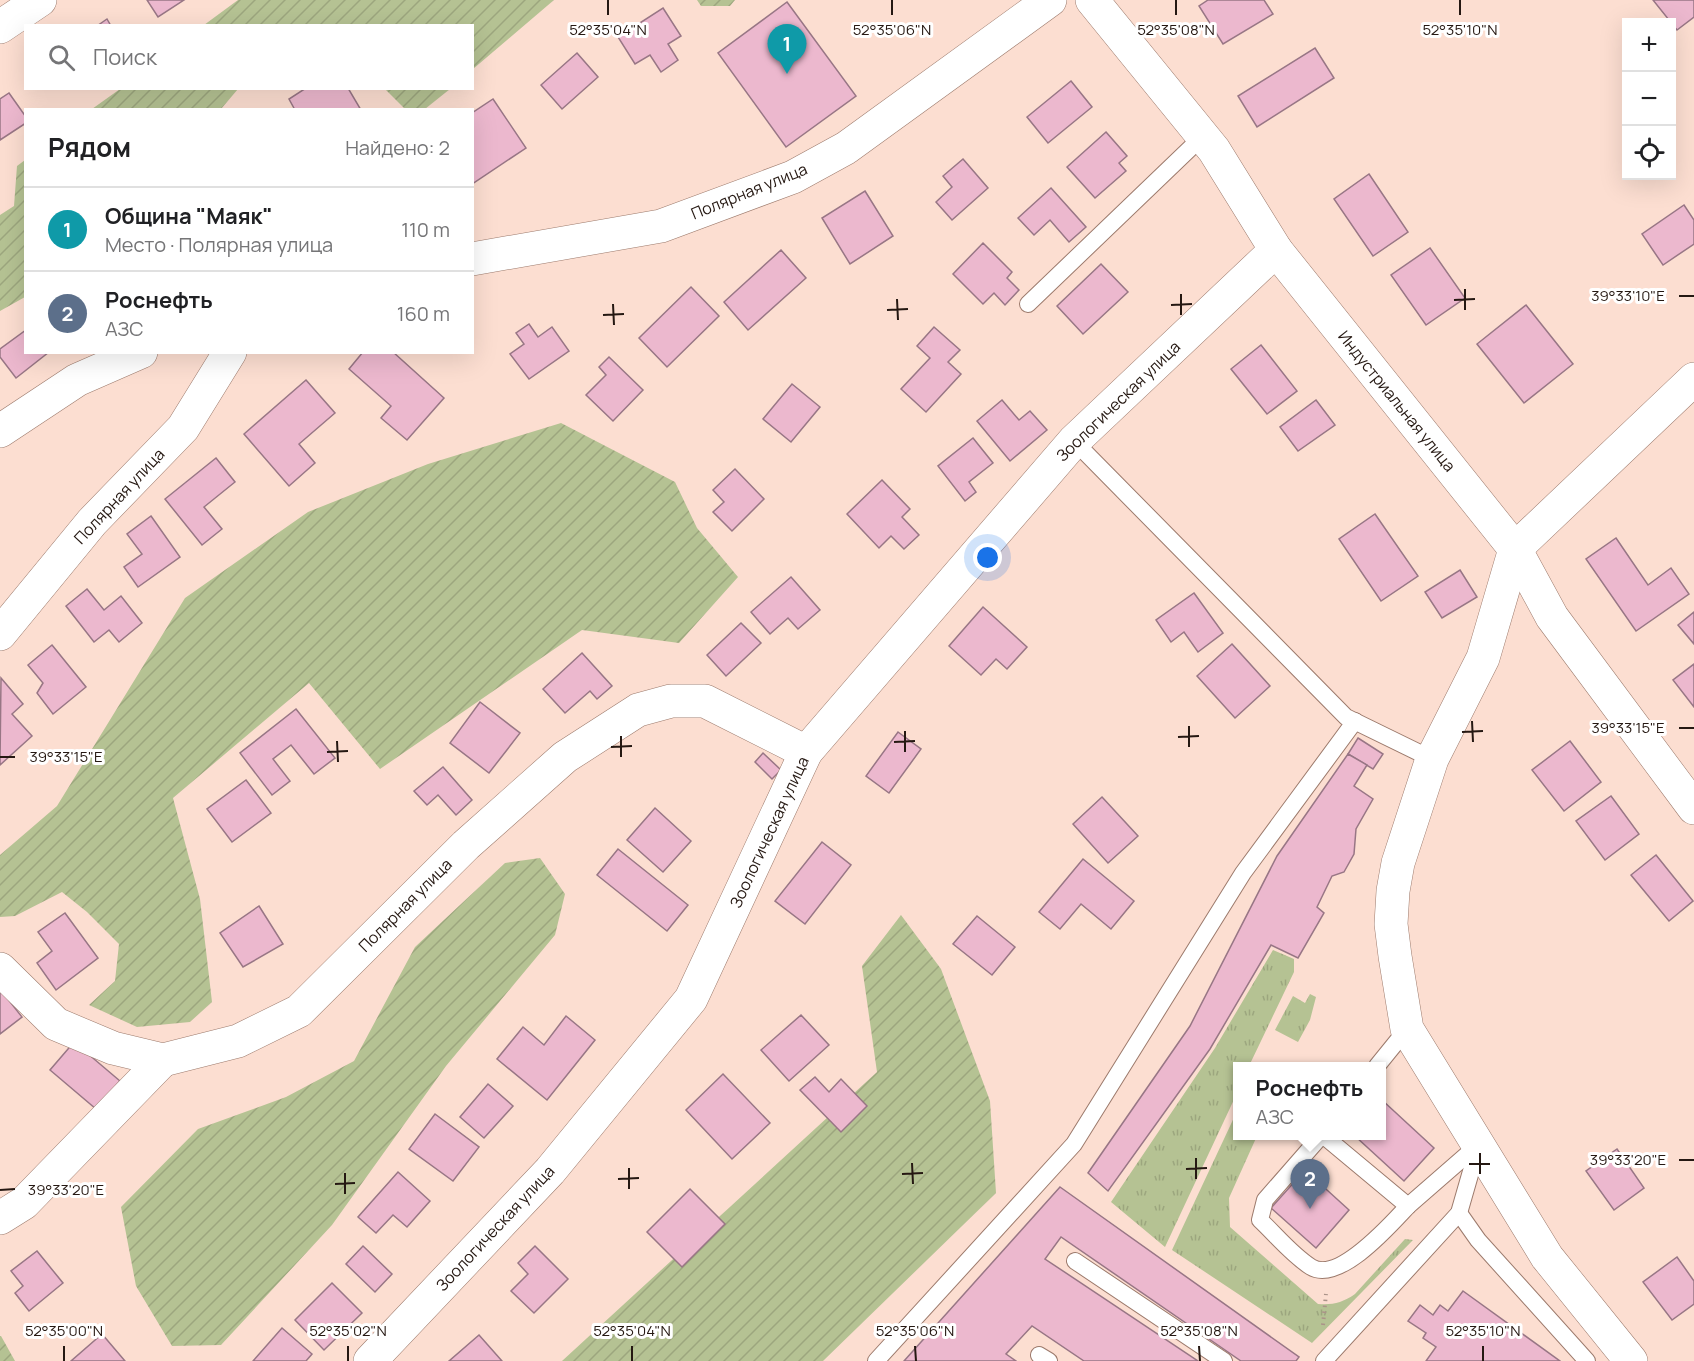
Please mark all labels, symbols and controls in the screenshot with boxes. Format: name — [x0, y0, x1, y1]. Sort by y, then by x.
map controls — [1622, 18, 1676, 180]
button: + — [1622, 18, 1676, 72]
text: 52°35'04"N — [569, 19, 647, 40]
text: 52°35'06"N — [853, 19, 931, 40]
text: 52°35'08"N — [1137, 19, 1215, 40]
text: 52°35'10"N — [1423, 19, 1497, 40]
search box — [24, 24, 474, 90]
pin: 1 — [768, 25, 806, 74]
icon: search — [45, 41, 78, 74]
text: Поиск — [93, 42, 157, 72]
button: − — [1622, 72, 1676, 126]
button: locate — [1622, 126, 1676, 180]
text: Рядом — [48, 129, 131, 165]
text: Найдено: 2 — [345, 134, 450, 161]
street label: Полярная улица — [688, 158, 810, 224]
text: Община "Маяк" — [105, 201, 273, 231]
text: 1 — [63, 216, 72, 243]
text: 110 m — [401, 216, 450, 243]
text: Место · Полярная улица — [105, 231, 333, 258]
text: Роснефть — [105, 285, 213, 315]
text: 39°33'10"E — [1591, 285, 1665, 306]
text: 2 — [62, 300, 73, 327]
text: 160 m — [397, 300, 450, 327]
text: АЗС — [105, 315, 144, 342]
street label: Индустриальная улица — [1333, 326, 1461, 476]
street label: Зоологическая улица — [1051, 336, 1185, 466]
street label: Полярная улица — [69, 443, 169, 549]
your location — [973, 543, 1002, 572]
text: 39°33'15"E — [1591, 717, 1665, 738]
text: 39°33'15"E — [29, 746, 103, 767]
street label: Зоологическая улица — [724, 753, 814, 911]
street label: Полярная улица — [354, 854, 456, 956]
popup — [1233, 1062, 1386, 1140]
text: Роснефть — [1256, 1073, 1363, 1103]
text: АЗС — [1256, 1103, 1294, 1130]
text: 39°33'20"E — [1590, 1149, 1666, 1170]
street label: Зоологическая улица — [431, 1160, 559, 1296]
pin: 2 — [1290, 1160, 1330, 1209]
text: 39°33'20"E — [28, 1179, 104, 1200]
text: 52°35'00"N — [25, 1320, 103, 1341]
text: 52°35'02"N — [309, 1320, 387, 1341]
text: 52°35'04"N — [593, 1320, 671, 1341]
text: 52°35'06"N — [876, 1320, 954, 1341]
text: 52°35'08"N — [1160, 1320, 1238, 1341]
text: 52°35'10"N — [1446, 1320, 1520, 1341]

